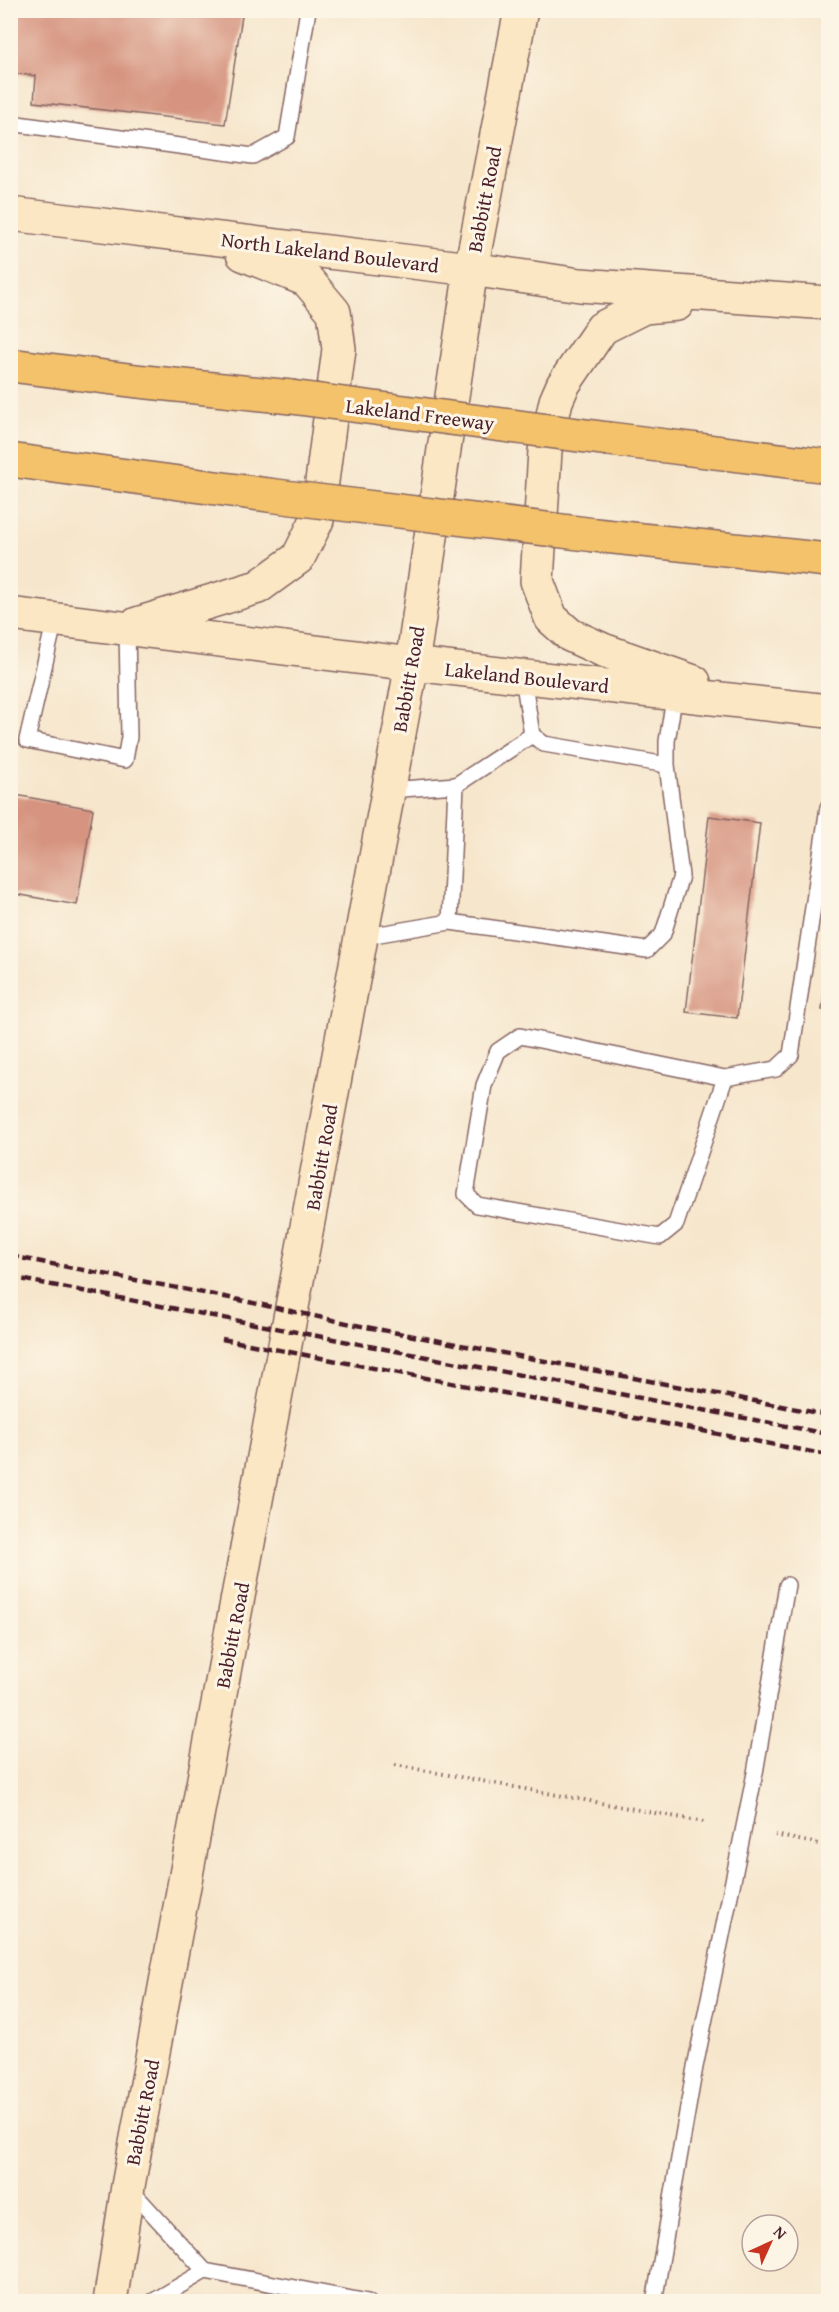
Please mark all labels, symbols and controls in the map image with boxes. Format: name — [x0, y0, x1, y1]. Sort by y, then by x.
street label: Babbitt Road — [460, 143, 509, 255]
street label: North Lakeland Boulevard — [220, 224, 441, 280]
street label: Lakeland Freeway — [344, 390, 496, 438]
street label: Babbitt Road — [384, 623, 432, 734]
street label: Lakeland Boulevard — [444, 654, 611, 700]
street label: Babbitt Road — [297, 1101, 345, 1212]
street label: Babbitt Road — [208, 1579, 257, 1691]
street label: Babbitt Road — [118, 2056, 167, 2168]
north arrow — [740, 2213, 800, 2273]
text: N — [768, 2220, 793, 2245]

